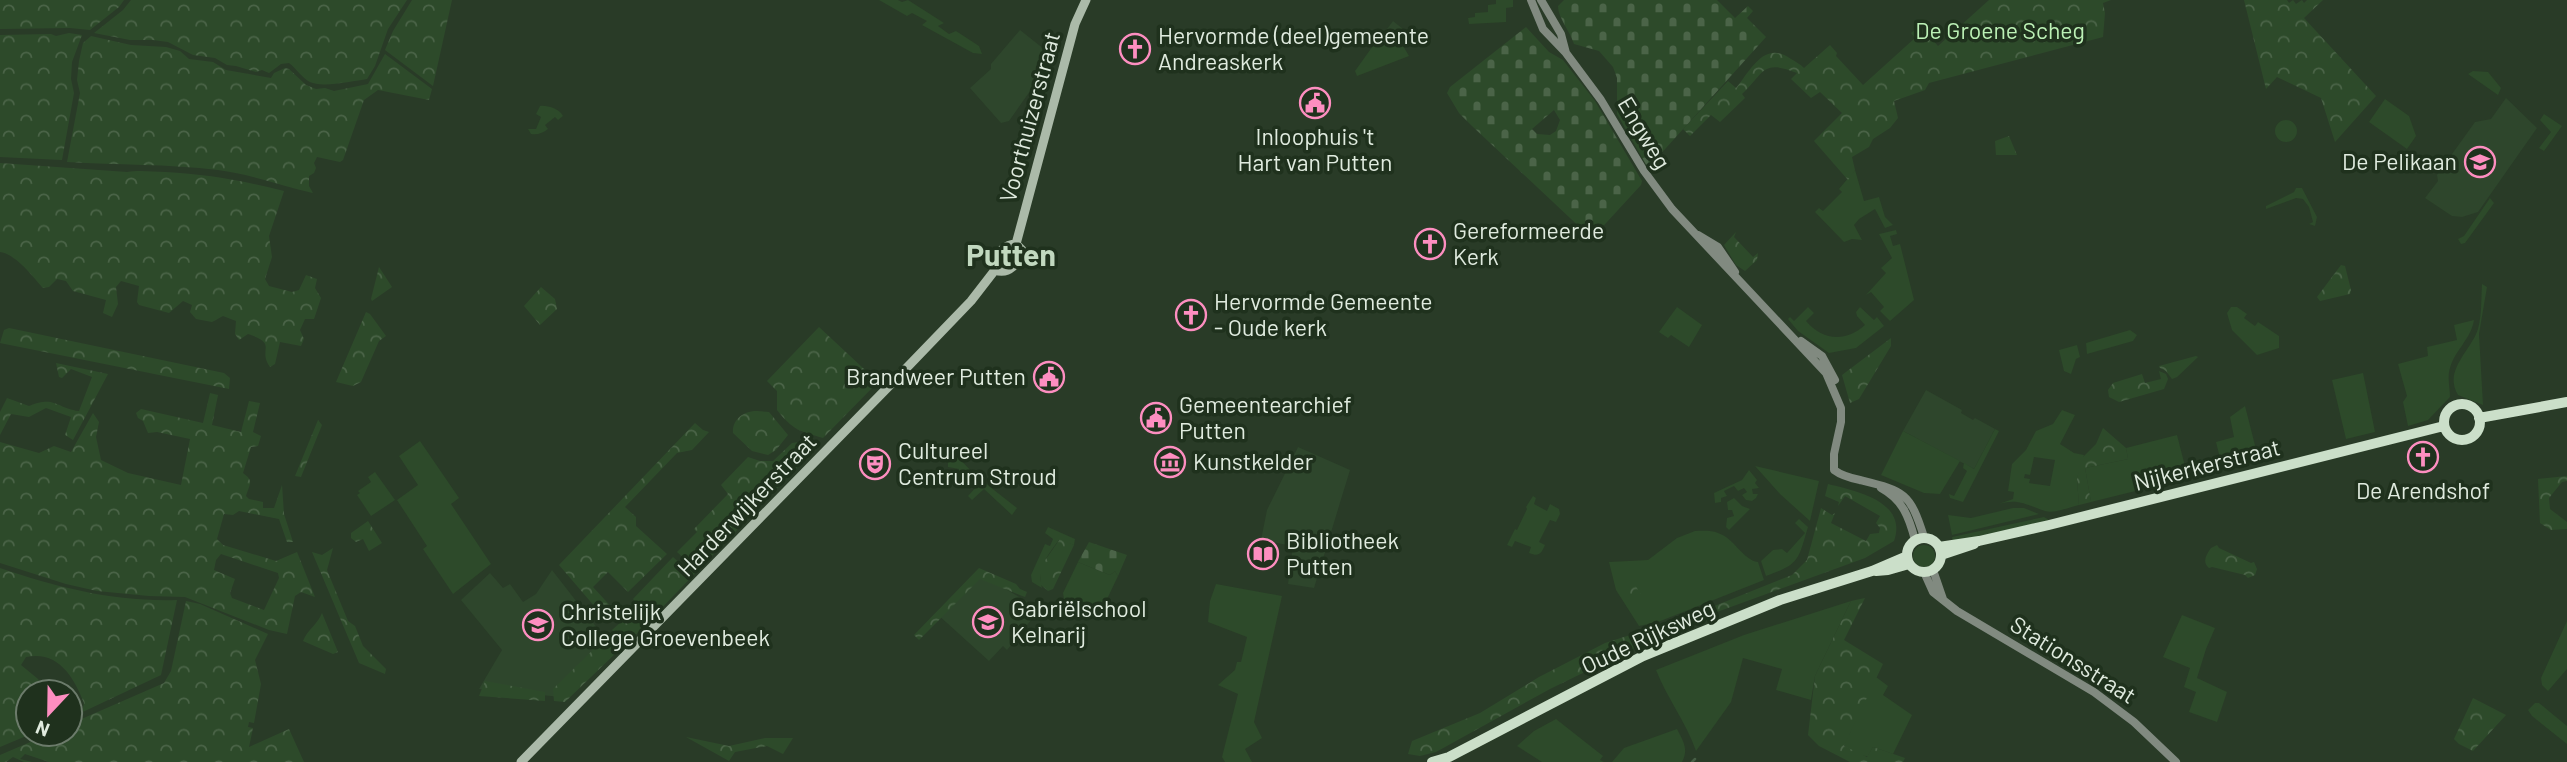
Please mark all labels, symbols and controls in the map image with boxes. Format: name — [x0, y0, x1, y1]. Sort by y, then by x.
park label: De Groene Scheg — [1915, 16, 2085, 44]
place label: Hervormde (deel)gemeente Andreaskerk — [1158, 21, 1429, 75]
street label: Voorthuizerstraat — [993, 28, 1065, 205]
church icon: Hervormde (deel)gemeente Andreaskerk — [1118, 32, 1152, 66]
public building icon: Inloophuis 't Hart van Putten — [1298, 86, 1332, 120]
street label: Engweg — [1612, 91, 1677, 174]
place label: Inloophuis 't Hart van Putten — [1238, 122, 1392, 176]
school or university icon: De Pelikaan — [2463, 145, 2497, 179]
place label: De Pelikaan — [2342, 147, 2457, 175]
place label: Gereformeerde Kerk — [1453, 216, 1604, 270]
church icon: Gereformeerde Kerk — [1413, 227, 1447, 261]
district label: Putten — [966, 236, 1056, 272]
place label: Hervormde Gemeente - Oude kerk — [1214, 287, 1432, 341]
church icon: Hervormde Gemeente - Oude kerk — [1174, 298, 1208, 332]
public building icon: Brandweer Putten — [1032, 360, 1066, 394]
place label: Brandweer Putten — [846, 362, 1026, 390]
place label: Gemeentearchief Putten — [1179, 390, 1352, 444]
public building icon: Gemeentearchief Putten — [1139, 401, 1173, 435]
street label: Harderwijkerstraat — [671, 427, 822, 582]
street label: Nijkerkerstraat — [2131, 432, 2283, 496]
place label: Cultureel Centrum Stroud — [898, 436, 1057, 490]
church icon: De Arendshof — [2406, 440, 2440, 474]
museum icon: Kunstkelder — [1153, 445, 1187, 479]
theatre icon: Cultureel Centrum Stroud — [858, 447, 892, 481]
place label: Kunstkelder — [1193, 447, 1314, 475]
place label: De Arendshof — [2356, 476, 2490, 504]
place label: Bibliotheek Putten — [1286, 526, 1399, 580]
library icon: Bibliotheek Putten — [1246, 537, 1280, 571]
street label: Oude Rijksweg — [1576, 593, 1719, 679]
place label: Gabriëlschool Kelnarij — [1011, 594, 1147, 648]
place label: Christelijk College Groevenbeek — [561, 597, 770, 651]
school or university icon: Gabriëlschool Kelnarij — [971, 605, 1005, 639]
school or university icon: Christelijk College Groevenbeek — [521, 608, 555, 642]
street label: Stationsstraat — [2006, 609, 2142, 709]
north arrow — [14, 678, 84, 748]
text: N — [32, 716, 53, 742]

